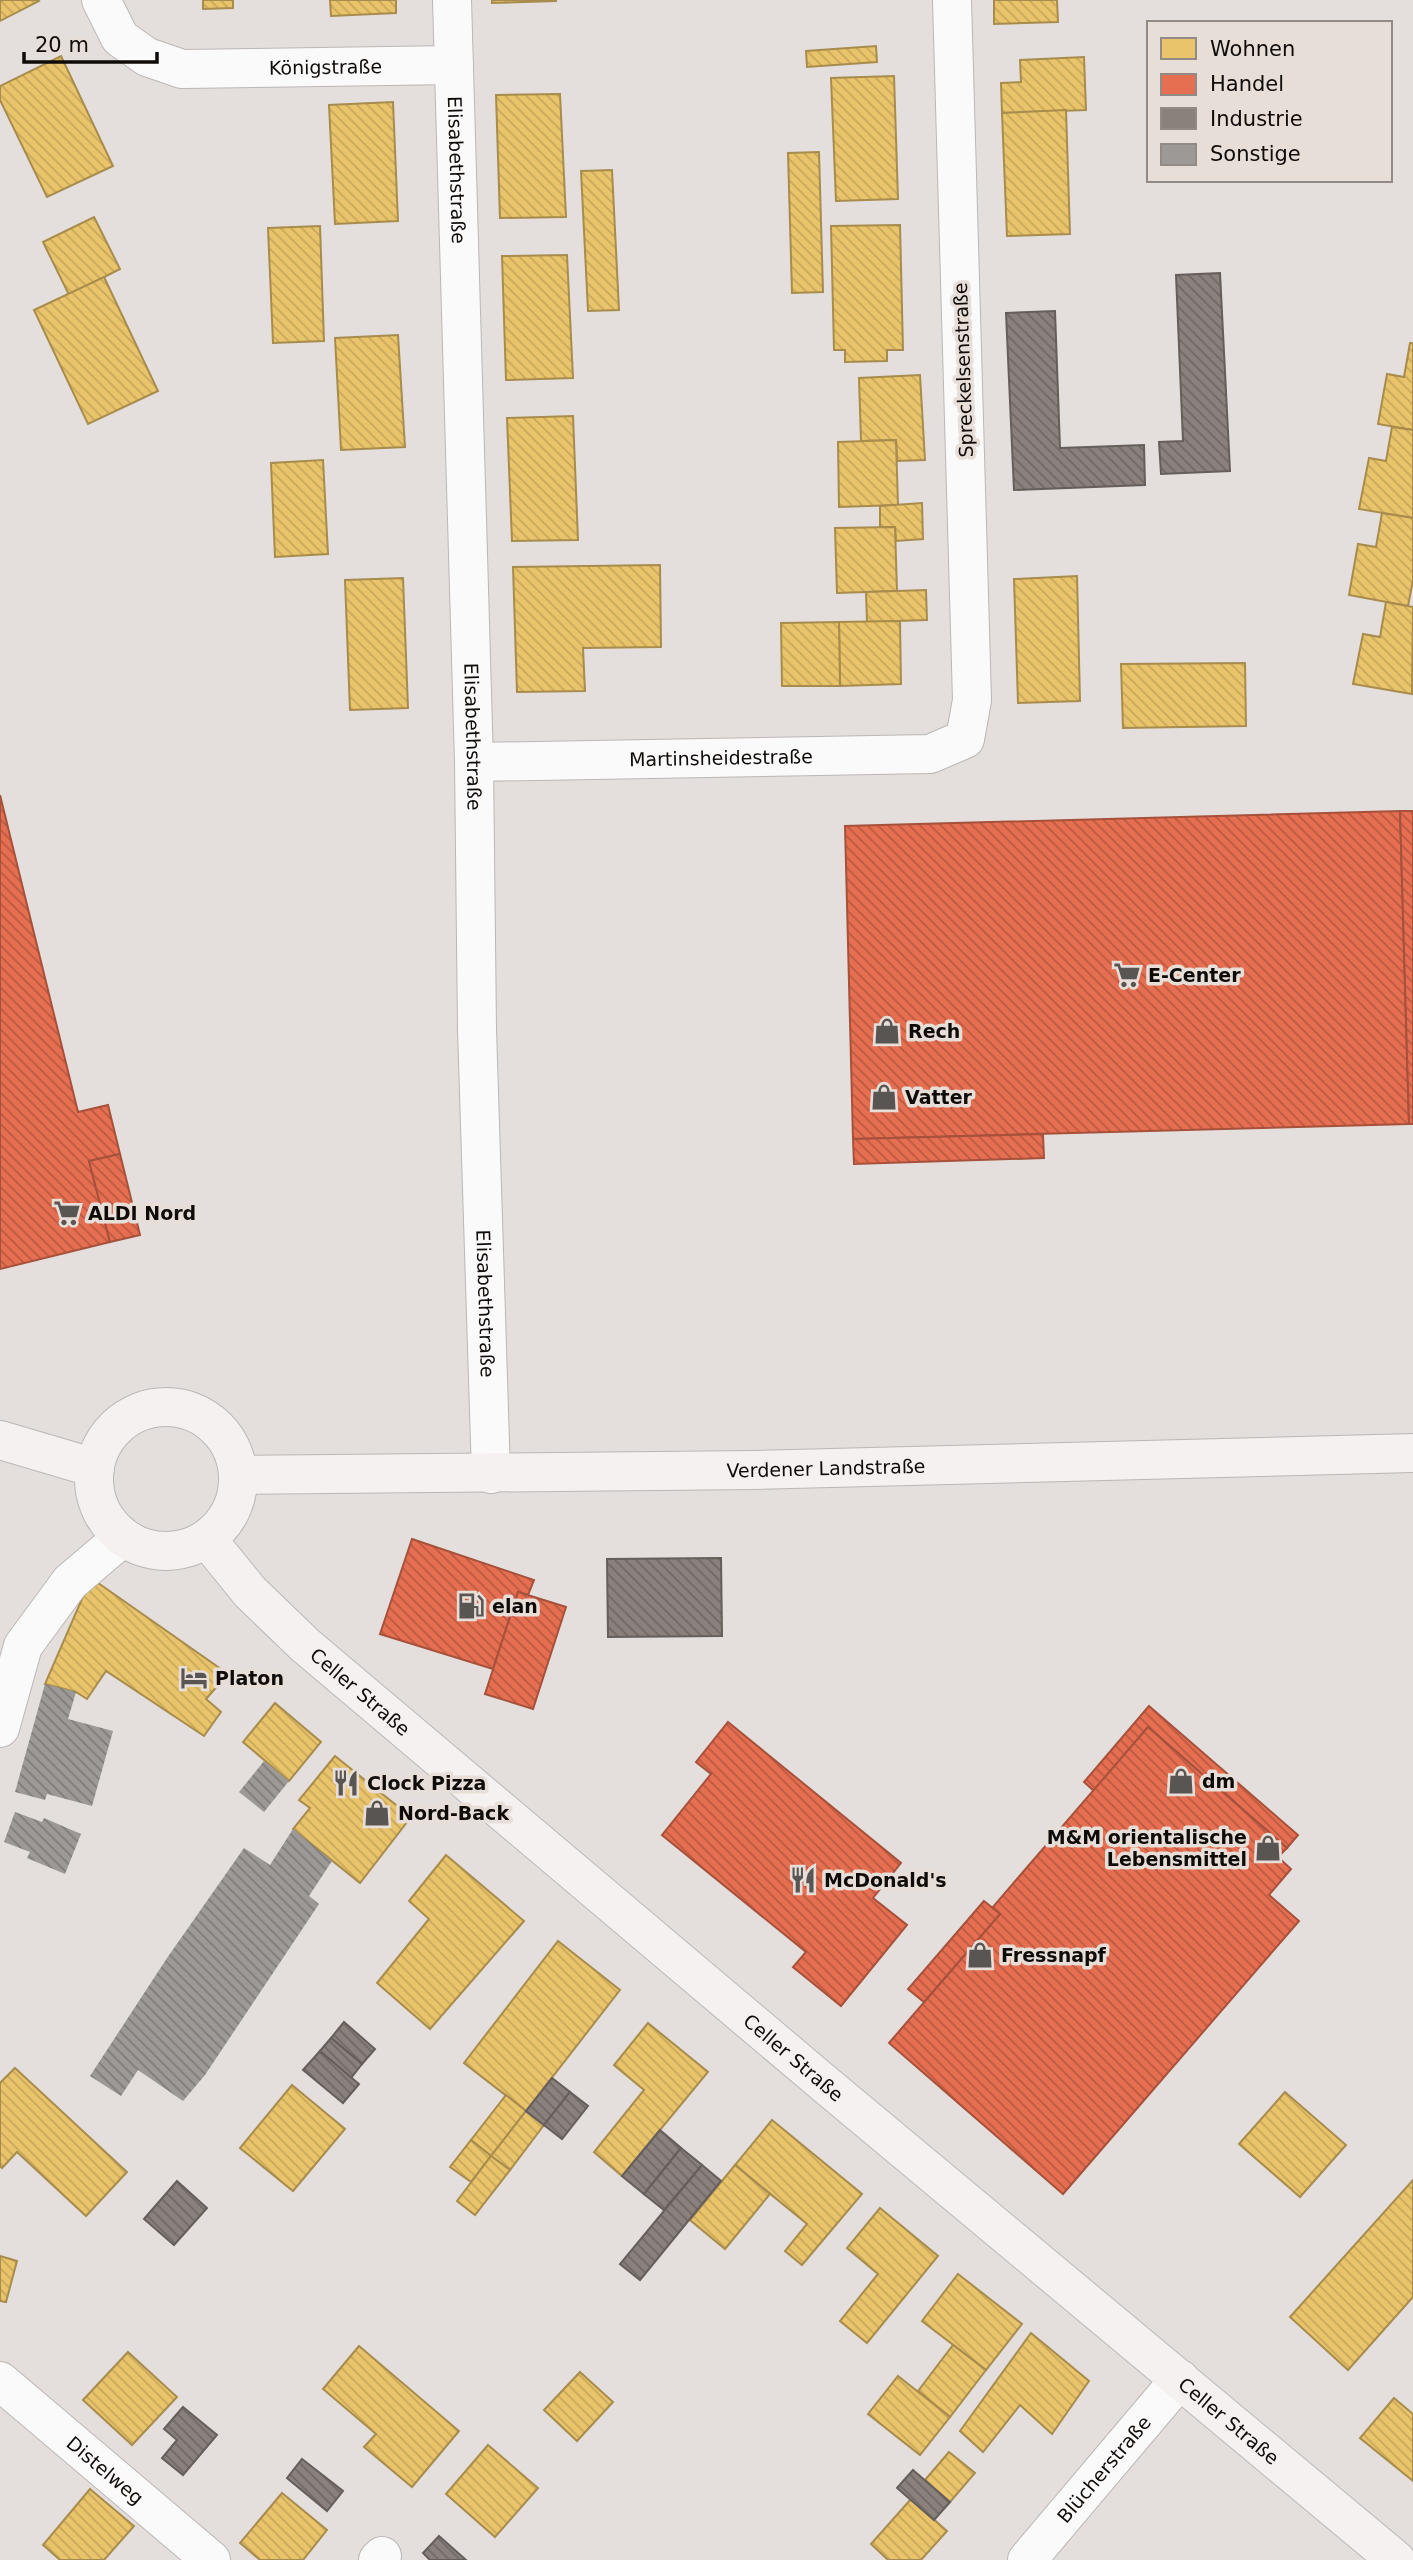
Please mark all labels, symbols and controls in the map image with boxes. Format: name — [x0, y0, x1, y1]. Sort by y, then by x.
scale bar — [24, 21, 158, 65]
legend — [1147, 21, 1392, 182]
text: 20 m — [35, 33, 89, 57]
text: Wohnen — [1210, 37, 1295, 61]
street label: Königstraße — [269, 55, 382, 79]
text: Handel — [1210, 72, 1284, 96]
street label: Elisabethstraße — [444, 96, 470, 244]
text: Industrie — [1210, 107, 1303, 131]
text: Sonstige — [1210, 142, 1301, 166]
street label: Spreckelsenstraße — [949, 282, 977, 458]
street label: Elisabethstraße — [460, 662, 486, 811]
street label: Martinsheidestraße — [629, 745, 813, 770]
supermarket icon: E-Center — [1112, 960, 1142, 990]
place label: E-Center — [1148, 964, 1241, 986]
shop icon: Rech — [872, 1016, 902, 1046]
place label: Rech — [908, 1020, 960, 1042]
shop icon: Vatter — [869, 1082, 899, 1112]
place label: Vatter — [905, 1086, 973, 1108]
supermarket icon: ALDI Nord — [52, 1198, 82, 1228]
place label: ALDI Nord — [88, 1202, 196, 1224]
street label: Elisabethstraße — [472, 1229, 499, 1378]
street label: Verdener Landstraße — [726, 1455, 926, 1481]
fuel station icon: elan — [456, 1591, 486, 1621]
place label: elan — [492, 1595, 538, 1617]
street label: Celler Straße — [306, 1643, 415, 1740]
hotel icon: Platon — [179, 1663, 209, 1693]
place label: Platon — [215, 1667, 284, 1689]
shop icon: dm — [1166, 1766, 1196, 1796]
restaurant icon: Clock Pizza — [331, 1768, 361, 1798]
place label: dm — [1202, 1770, 1235, 1792]
place label: Clock Pizza — [367, 1772, 486, 1794]
shop icon: Nord-Back — [362, 1798, 392, 1828]
place label: Nord-Back — [398, 1802, 509, 1824]
place label: M&M orientalische Lebensmittel — [1047, 1826, 1247, 1870]
shop icon: M&M orientalische Lebensmittel — [1253, 1833, 1283, 1863]
restaurant icon: McDonald's — [788, 1865, 818, 1895]
place label: McDonald's — [824, 1869, 947, 1891]
shop icon: Fressnapf — [965, 1940, 995, 1970]
place label: Fressnapf — [1001, 1944, 1107, 1966]
street label: Celler Straße — [739, 2009, 848, 2106]
street label: Celler Straße — [1174, 2373, 1283, 2469]
street label: Blücherstraße — [1053, 2411, 1155, 2527]
street label: Distelweg — [62, 2432, 148, 2509]

